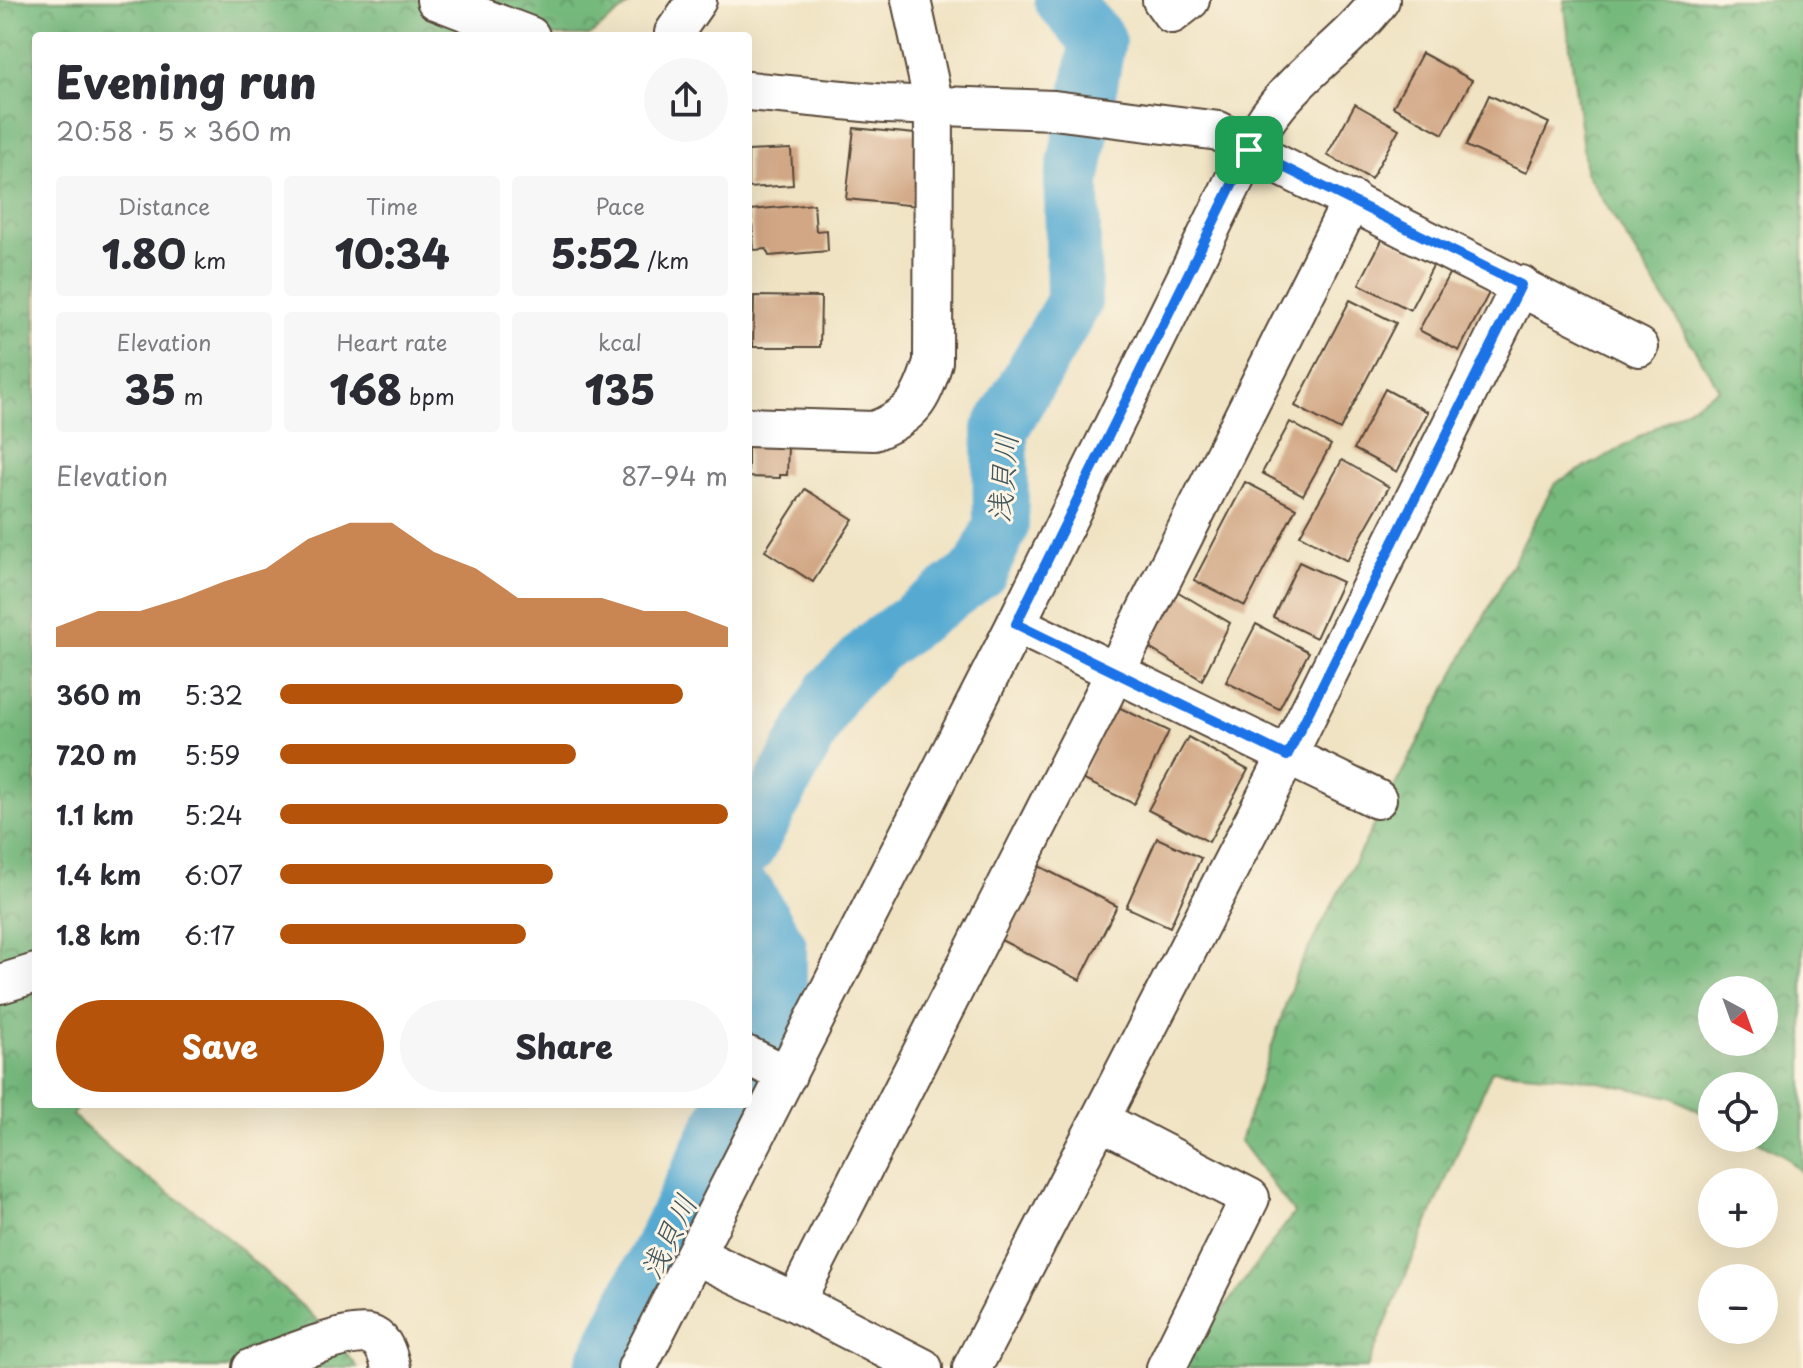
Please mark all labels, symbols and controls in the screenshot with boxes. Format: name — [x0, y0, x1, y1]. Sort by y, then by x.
text: Evening run — [56, 48, 317, 114]
button: share — [644, 58, 728, 142]
text: 20:58 · 5 × 360 m — [56, 111, 292, 150]
pin — [1215, 116, 1283, 184]
icon: arrive — [1227, 128, 1271, 172]
text: Distance — [118, 189, 210, 222]
text: Time — [366, 189, 418, 222]
text: Pace — [595, 189, 645, 222]
text: 1.80 — [102, 222, 186, 283]
text: 10:34 — [335, 222, 449, 283]
text: 5:52 — [551, 222, 640, 283]
text: km — [186, 243, 226, 276]
text: /km — [640, 243, 689, 276]
text: Elevation — [117, 325, 211, 358]
text: Heart rate — [336, 325, 448, 358]
text: kcal — [598, 325, 642, 358]
text: 35 — [125, 358, 176, 419]
text: 168 — [329, 358, 402, 419]
text: 135 — [584, 358, 656, 419]
text: m — [176, 379, 203, 412]
text: bpm — [402, 379, 455, 412]
water label: 浅貝川 — [975, 431, 1027, 525]
text: Elevation — [56, 456, 168, 495]
text: 87–94 m — [621, 456, 728, 495]
text: 360 m — [56, 675, 142, 714]
text: 5:32 — [184, 675, 243, 714]
text: 720 m — [56, 735, 137, 774]
text: 5:59 — [184, 735, 241, 774]
text: 1.1 km — [56, 795, 134, 834]
text: 5:24 — [184, 795, 243, 834]
text: 1.4 km — [56, 855, 141, 894]
text: 6:07 — [184, 855, 243, 894]
text: 1.8 km — [56, 915, 141, 954]
text: 6:17 — [184, 915, 235, 954]
north arrow — [1698, 976, 1778, 1056]
map controls — [1698, 976, 1778, 1344]
button: Save — [56, 1000, 384, 1092]
button: Share — [400, 1000, 728, 1092]
button: locate — [1698, 1072, 1778, 1152]
button: + — [1698, 1168, 1778, 1248]
water label: 浅貝川 — [627, 1186, 707, 1286]
button: − — [1698, 1264, 1778, 1344]

